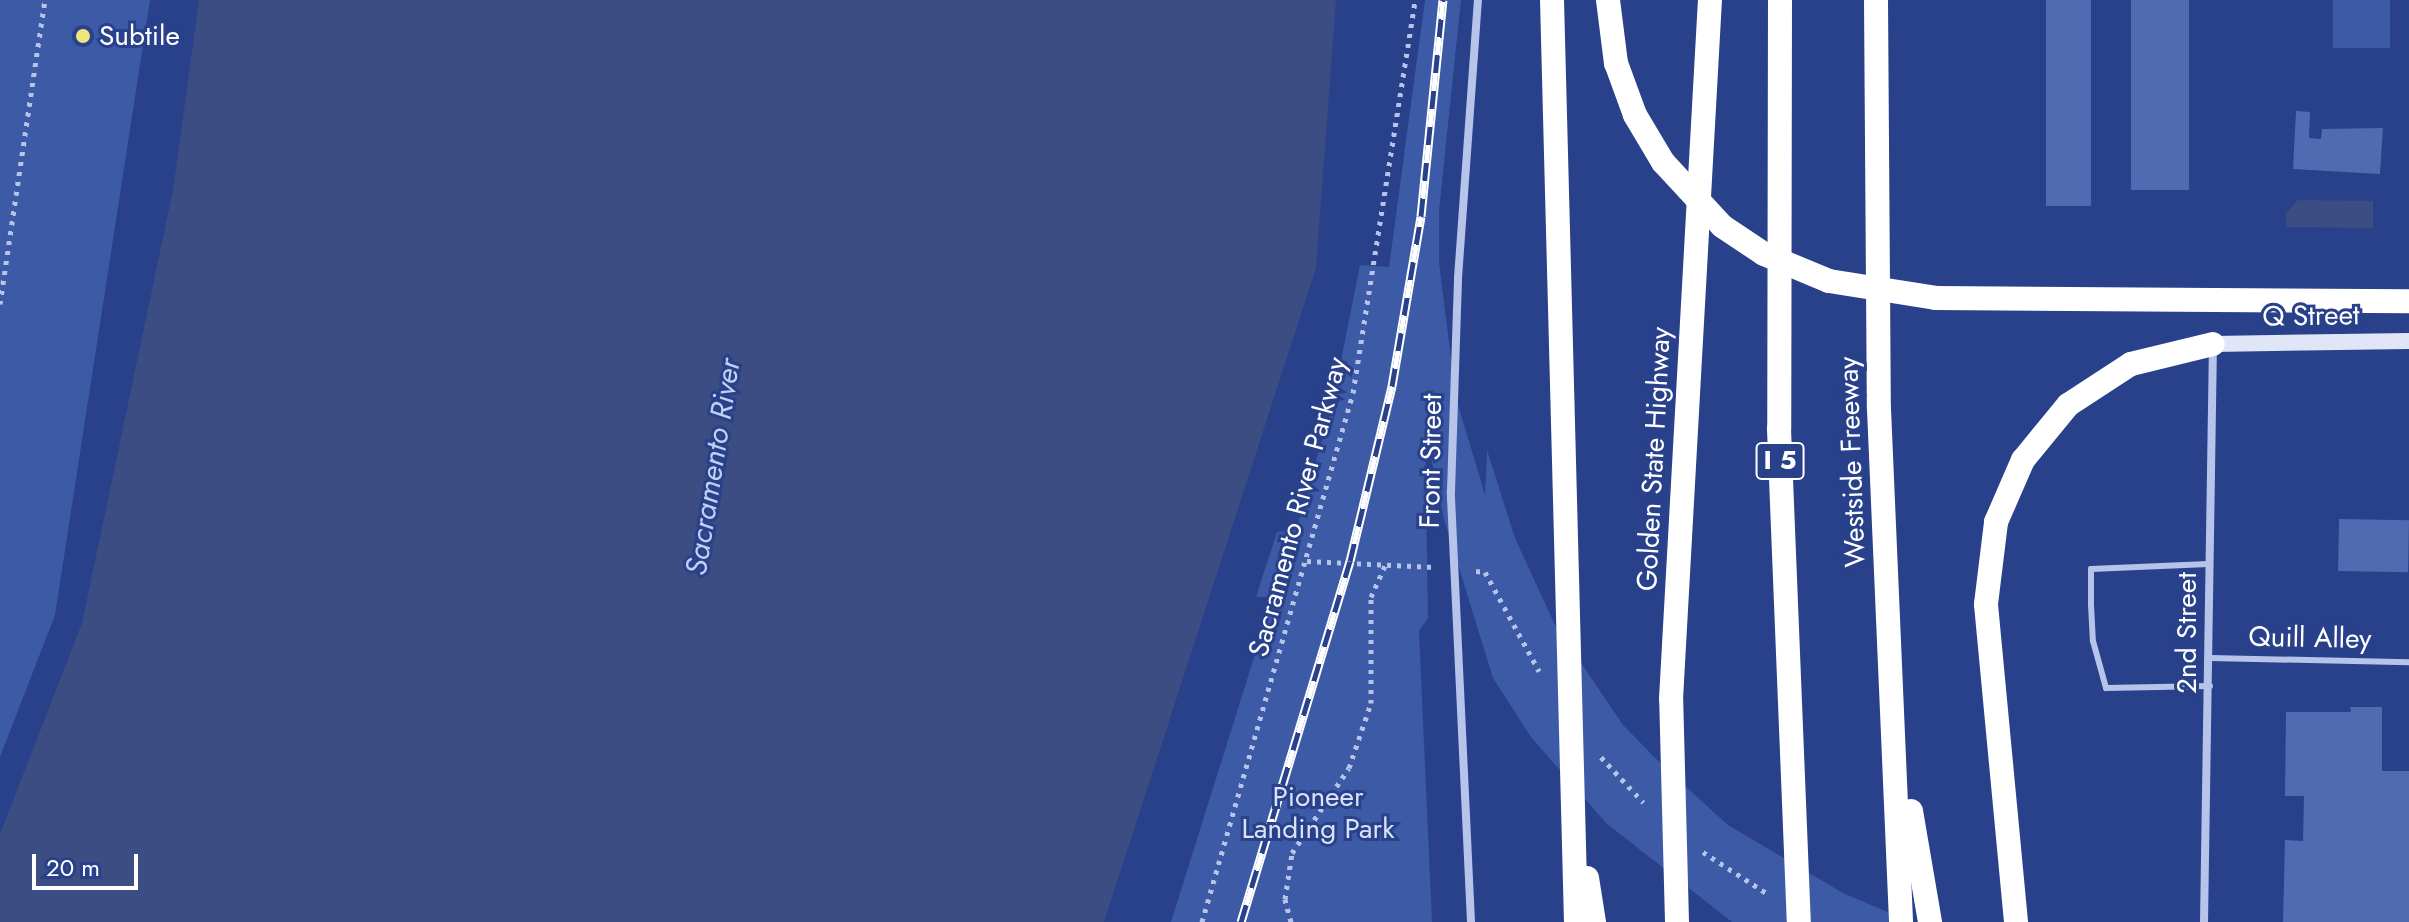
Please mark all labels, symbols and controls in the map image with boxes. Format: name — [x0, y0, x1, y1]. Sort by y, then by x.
place label: Subtile — [99, 19, 180, 53]
marker: Subtile — [74, 27, 92, 45]
street label: Q Street — [2262, 298, 2360, 334]
street label: Golden State Highway — [1630, 326, 1678, 592]
street label: Sacramento River Parkway — [1242, 353, 1354, 661]
water label: Sacramento River — [678, 356, 748, 578]
street label: Westside Freeway — [1832, 356, 1872, 568]
street label: Front Street — [1413, 393, 1449, 529]
road number: I 5 — [1754, 439, 1806, 483]
street label: 2nd Street — [2170, 572, 2204, 694]
street label: Quill Alley — [2248, 620, 2372, 656]
park label: Pioneer Landing Park — [1242, 780, 1394, 846]
scale bar — [36, 838, 142, 888]
text: 20 m — [46, 850, 100, 885]

